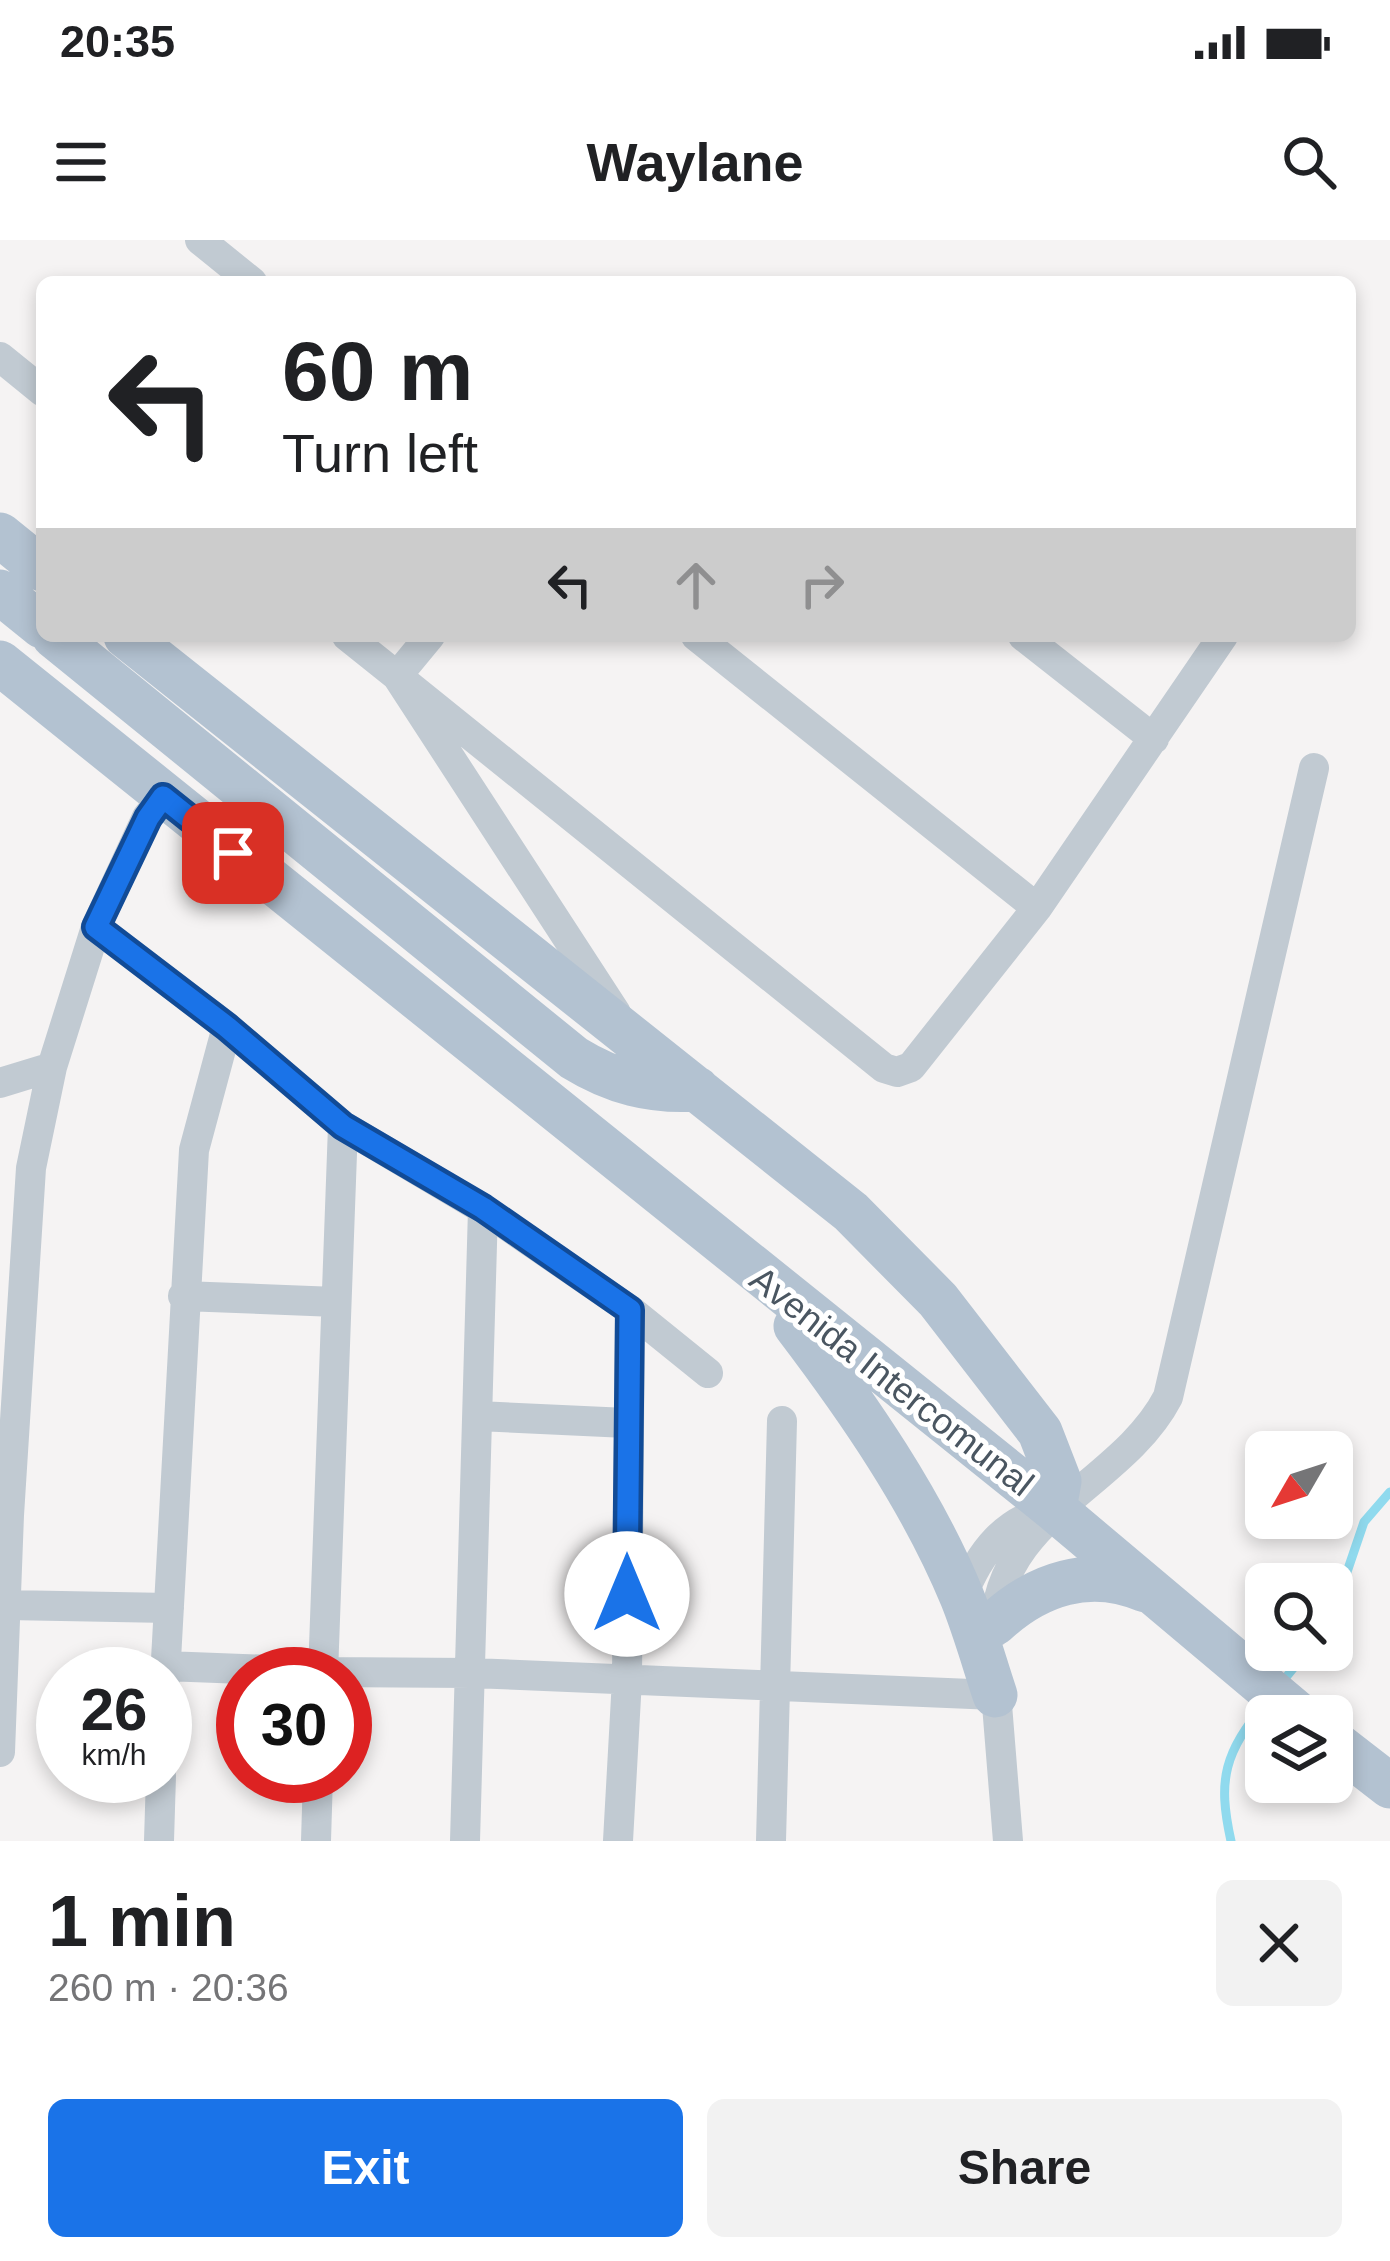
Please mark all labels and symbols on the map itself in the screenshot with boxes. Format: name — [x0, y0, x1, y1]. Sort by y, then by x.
pin — [182, 802, 284, 904]
street label: Avenida Intercomunal — [742, 1258, 1042, 1504]
north arrow — [1245, 1431, 1353, 1539]
position arrow — [564, 1531, 690, 1657]
speed limit sign: 30 — [216, 1647, 372, 1803]

